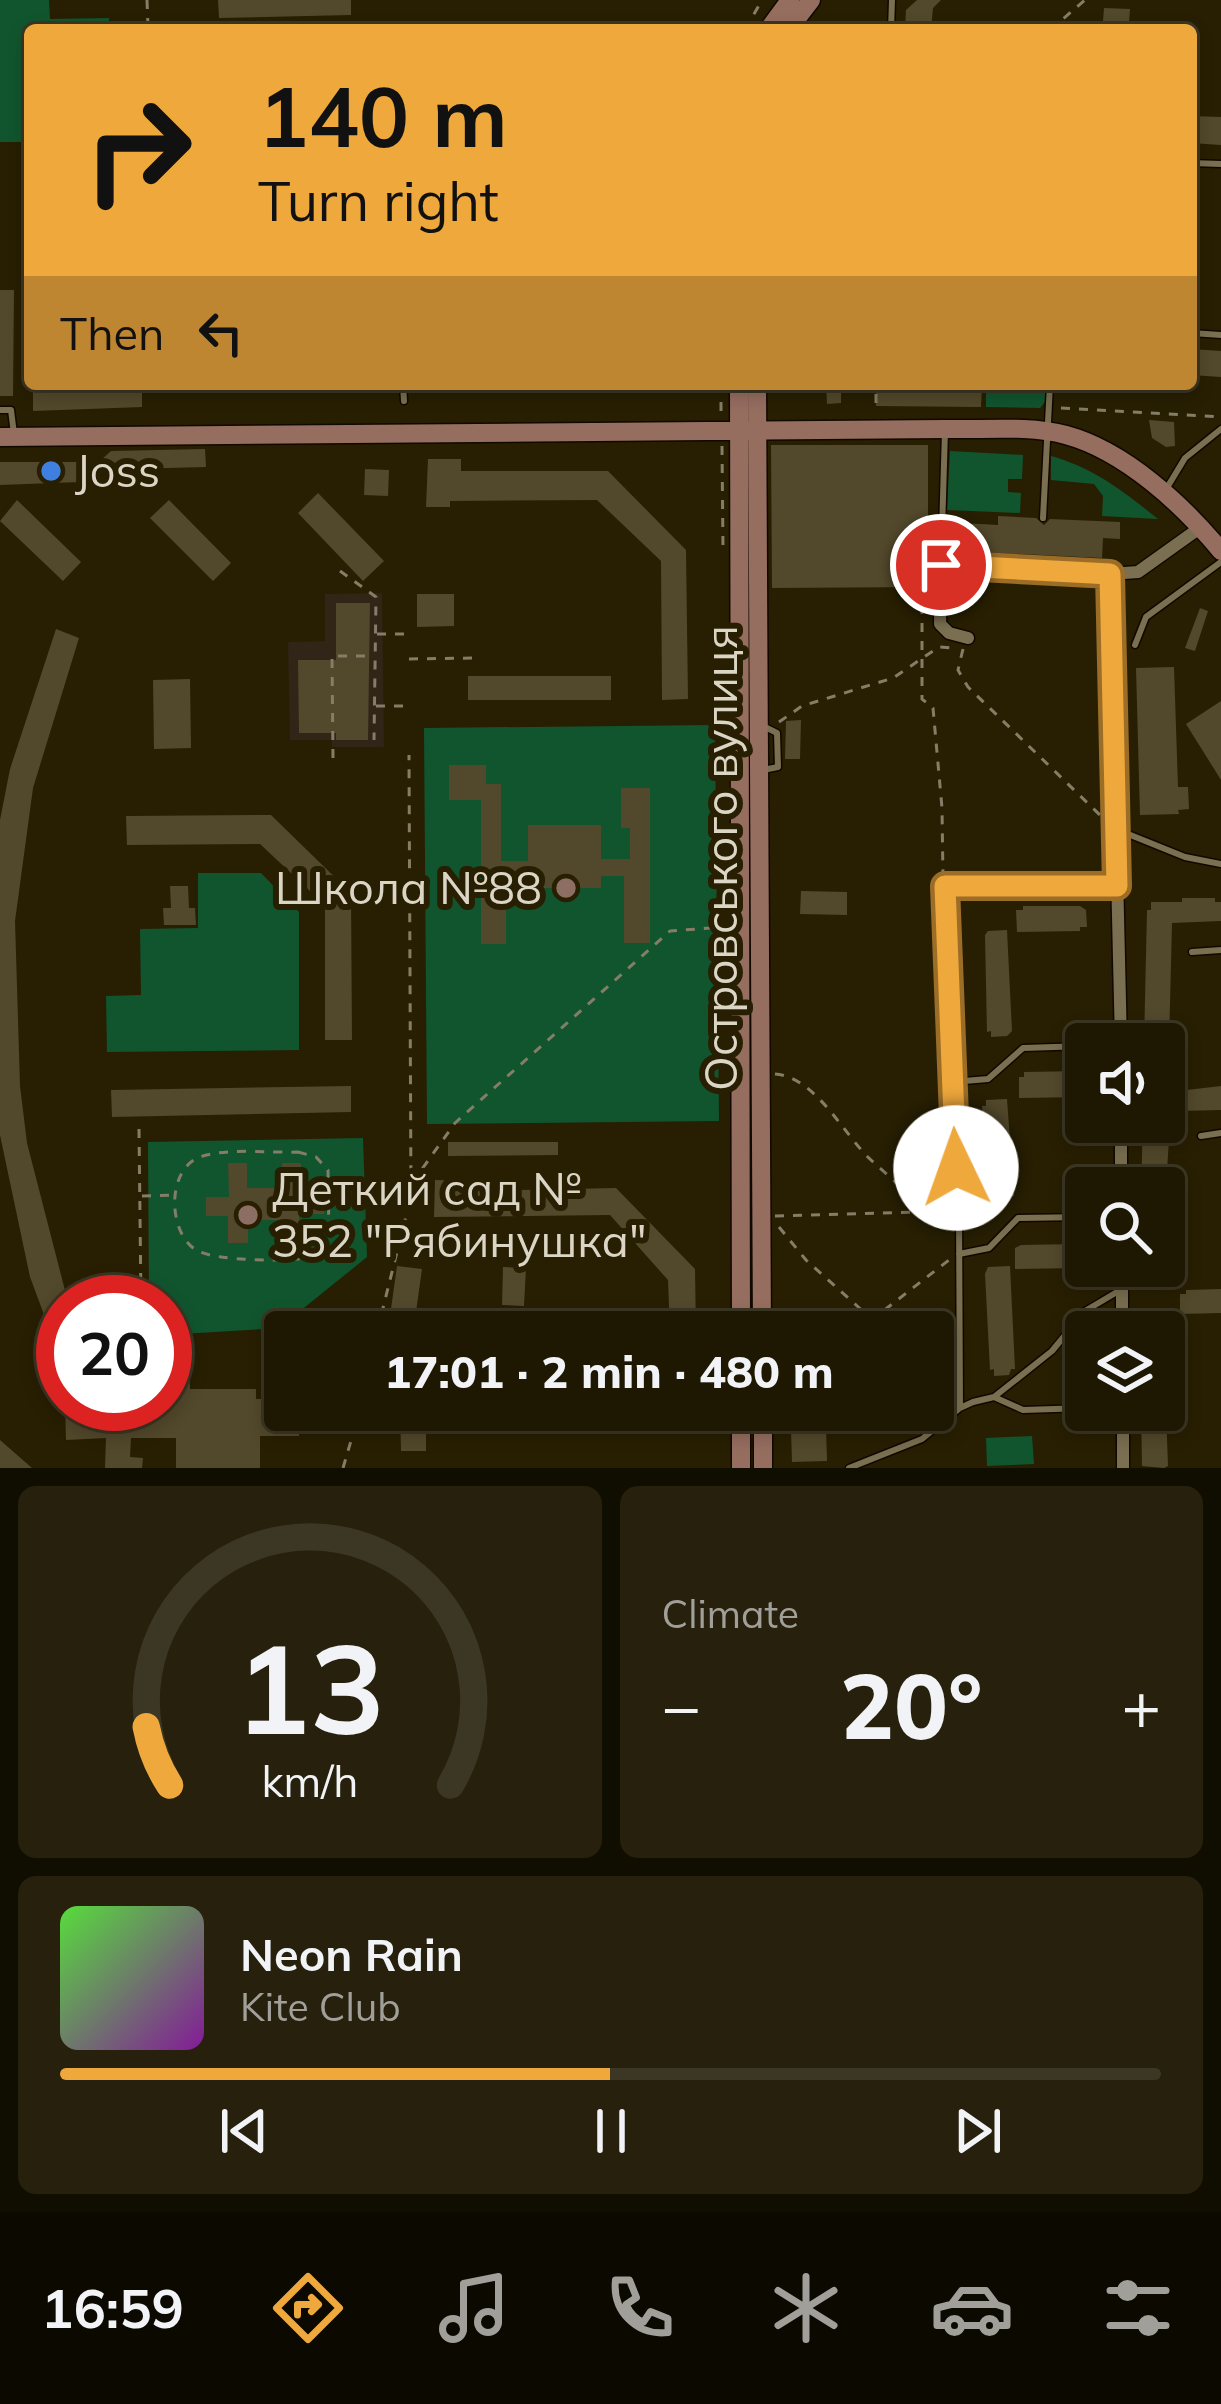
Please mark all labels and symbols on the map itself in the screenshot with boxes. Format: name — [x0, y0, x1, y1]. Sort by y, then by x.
place label: Joss — [75, 442, 160, 498]
marker: Joss — [38, 458, 64, 484]
pin — [890, 514, 992, 616]
street label: Островського вулиця — [692, 625, 748, 1091]
place label: Школа №88 — [275, 859, 542, 915]
marker: Школа №88 — [553, 875, 579, 901]
position arrow — [893, 1105, 1019, 1231]
place label: Деткий сад № 352 "Рябинушка" — [272, 1160, 647, 1268]
marker: Деткий сад № 352 "Рябинушка" — [235, 1202, 261, 1228]
speed limit sign: 20 — [36, 1275, 192, 1431]

